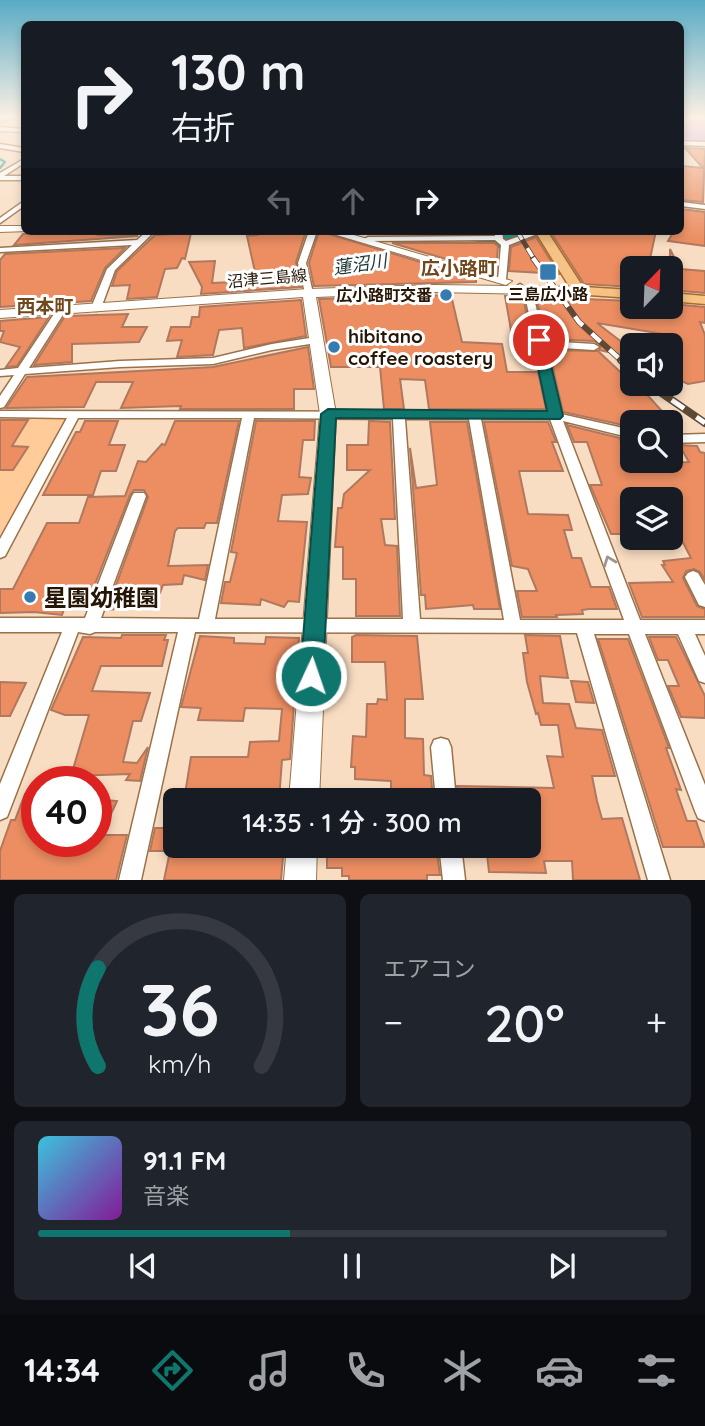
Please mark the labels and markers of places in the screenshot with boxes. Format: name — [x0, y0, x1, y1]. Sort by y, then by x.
marker: 三島広小路 — [538, 262, 558, 282]
place label: 三島広小路 — [508, 284, 588, 304]
place label: 広小路町交番 — [336, 285, 432, 305]
marker: 広小路町交番 — [438, 287, 454, 303]
pin — [509, 310, 569, 370]
place label: hibitano coffee roastery — [348, 324, 493, 370]
marker: hibitano coffee roastery — [326, 339, 342, 355]
place label: 星園幼稚園 — [44, 583, 159, 612]
marker: 星園幼稚園 — [22, 589, 38, 605]

